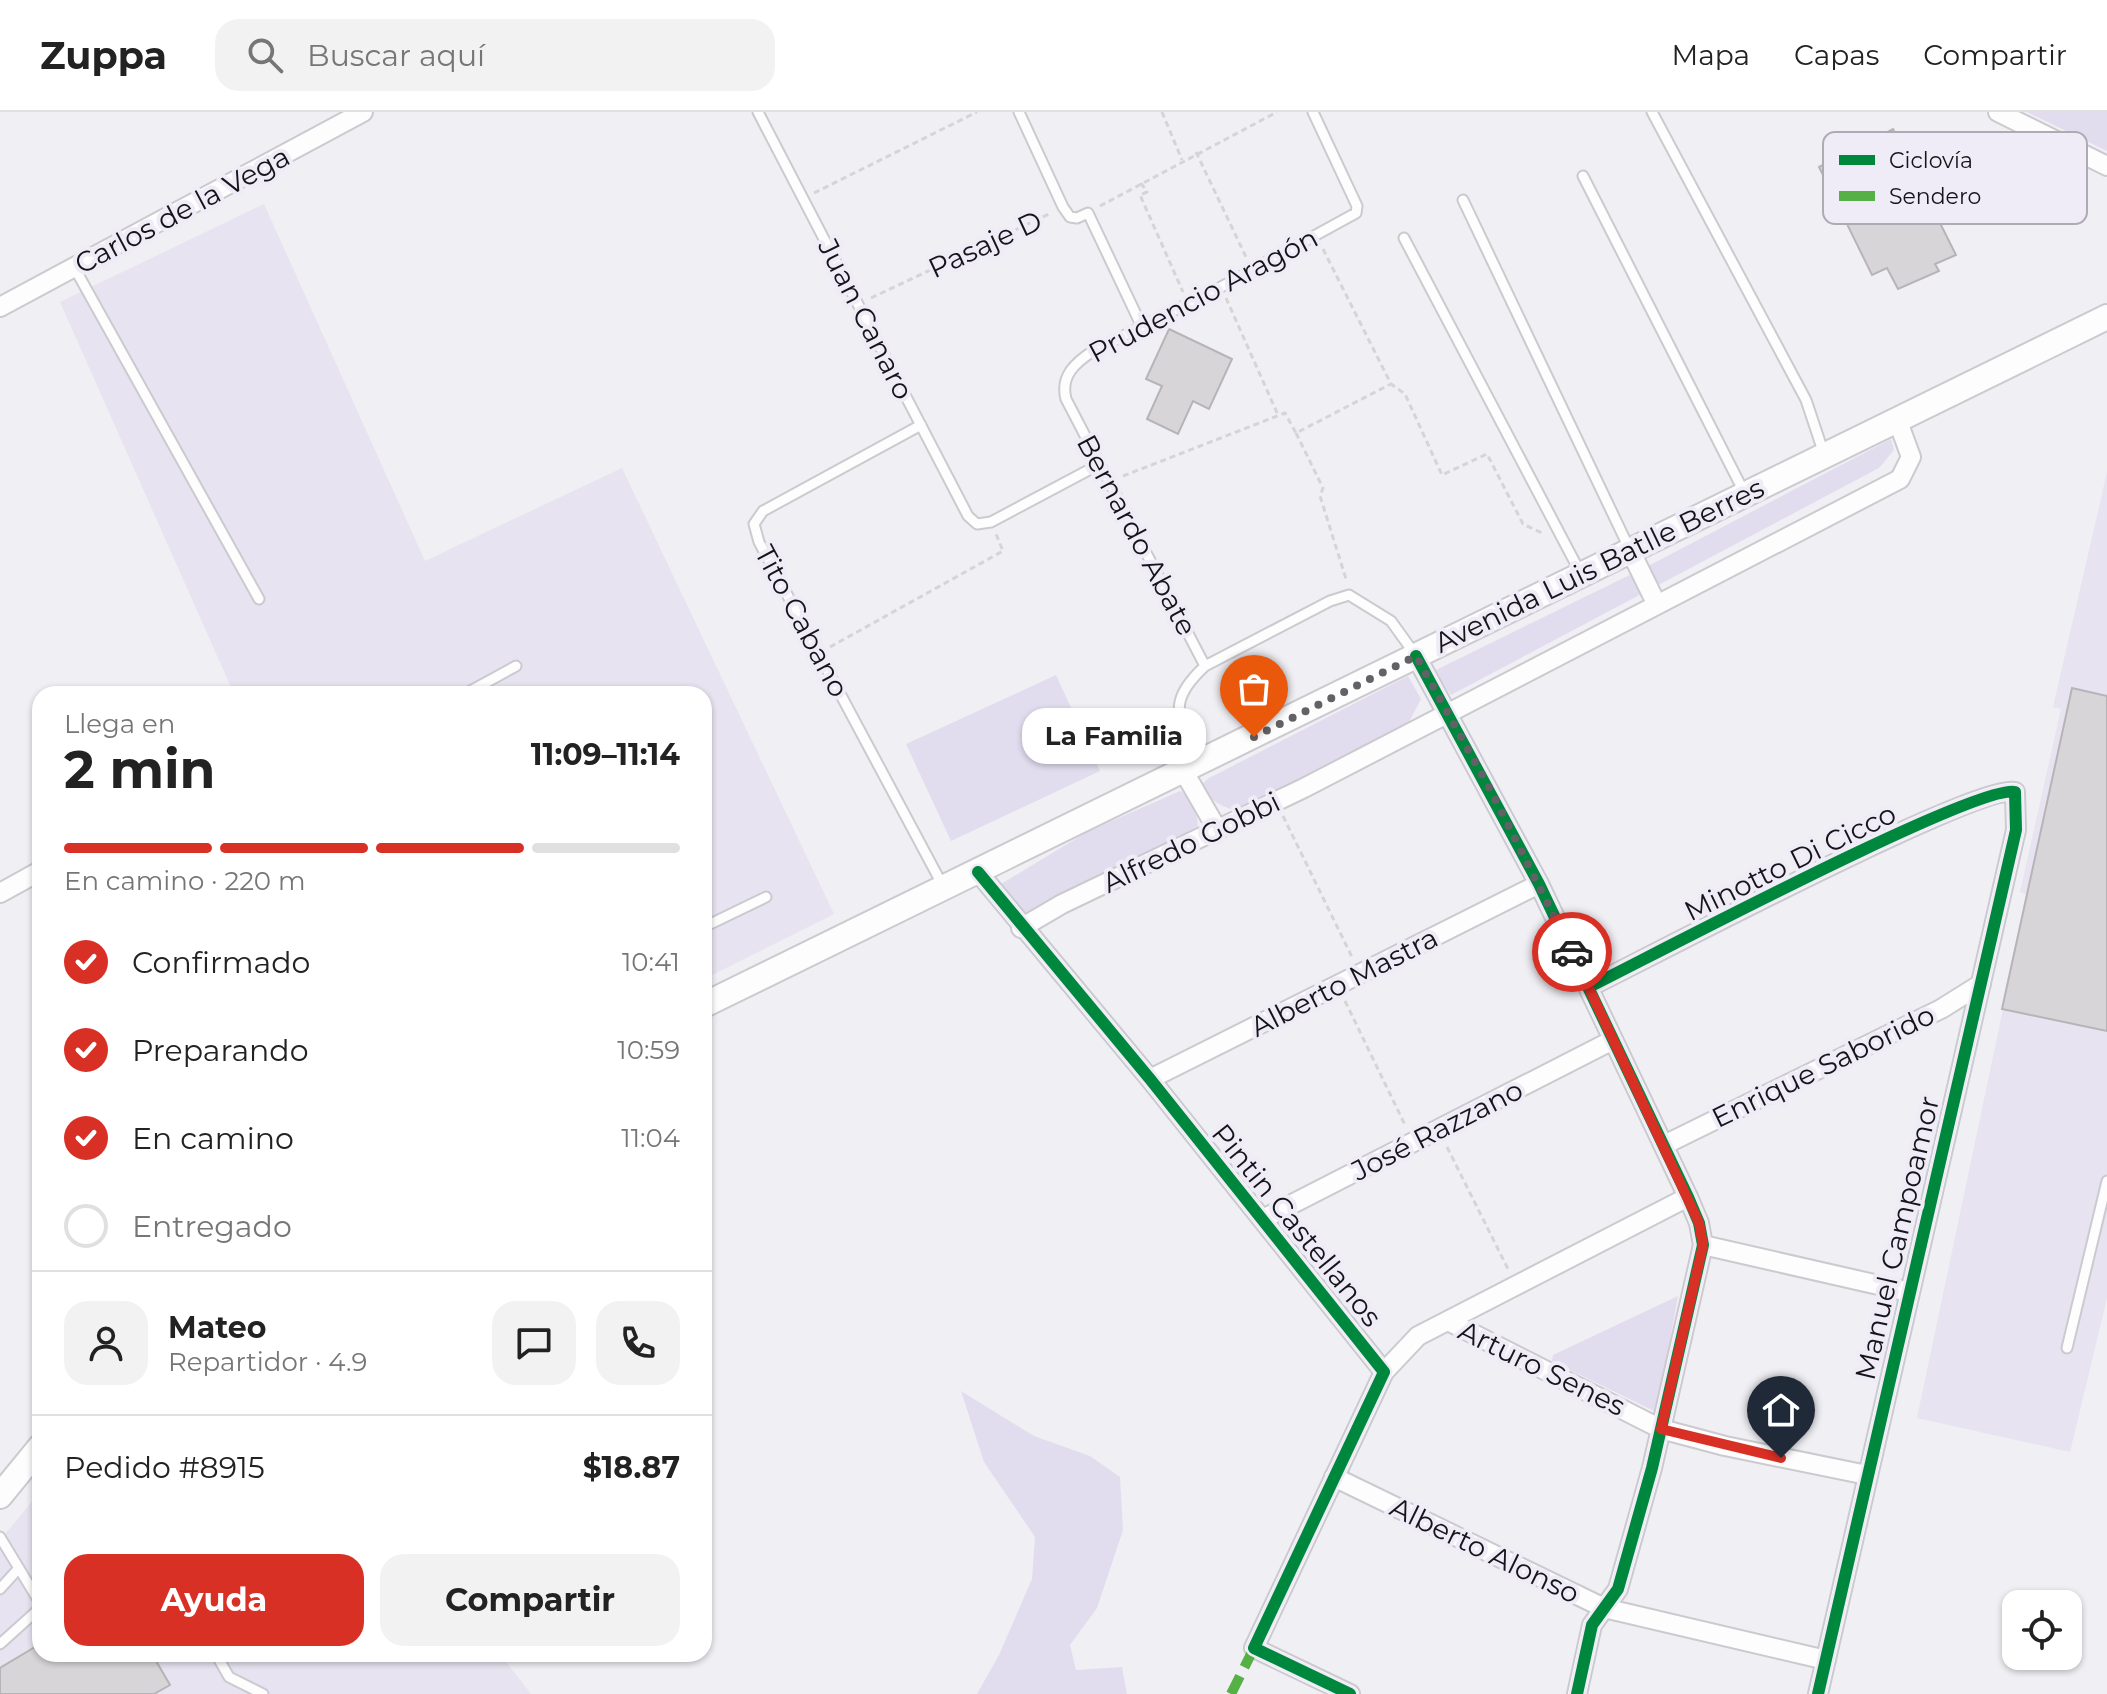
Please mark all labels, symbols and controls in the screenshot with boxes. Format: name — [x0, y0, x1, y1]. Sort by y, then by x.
search box — [215, 19, 775, 91]
text: Zuppa — [40, 32, 167, 79]
icon: search — [243, 33, 287, 77]
text: Buscar aquí — [307, 37, 485, 74]
text: Mapa — [1671, 38, 1750, 72]
text: Capas — [1794, 38, 1879, 72]
text: Compartir — [1923, 38, 2067, 72]
legend — [1823, 132, 2087, 224]
street label: Carlos de la Vega — [69, 139, 295, 281]
text: Ciclovía — [1889, 147, 1973, 174]
text: Sendero — [1889, 183, 1981, 210]
street label: Pasaje D — [923, 203, 1047, 285]
street label: Prudencio Aragón — [1083, 220, 1323, 370]
street label: Juan Canaro — [811, 232, 921, 405]
street label: Bernardo Abate — [1070, 429, 1204, 641]
street label: Avenida Luis Batlle Berres — [1429, 470, 1769, 660]
street label: Tito Cabano — [748, 539, 856, 703]
pin — [1220, 655, 1288, 737]
icon: bag — [1232, 667, 1276, 711]
text: Llega en — [64, 708, 175, 740]
callout: La Familia — [1022, 709, 1206, 765]
text: La Familia — [1045, 720, 1183, 752]
text: 11:09–11:14 — [531, 736, 680, 773]
text: 2 min — [64, 738, 216, 801]
street label: Alfredo Gobbi — [1097, 784, 1285, 900]
street label: Minotto Di Cicco — [1679, 796, 1901, 928]
text: En camino · 220 m — [64, 865, 305, 897]
courier — [1532, 912, 1612, 992]
street label: Alberto Mastra — [1245, 920, 1443, 1044]
icon: car — [1550, 930, 1594, 974]
icon: check — [64, 940, 108, 984]
text: Confirmado — [132, 944, 310, 981]
text: 10:41 — [622, 946, 680, 978]
street label: Enrique Saborido — [1706, 997, 1940, 1135]
icon: check — [64, 1028, 108, 1072]
text: Preparando — [132, 1032, 309, 1069]
text: 10:59 — [617, 1034, 680, 1066]
street label: José Razzano — [1345, 1072, 1528, 1188]
street label: Manuel Campoamor — [1848, 1093, 1946, 1383]
icon: check — [64, 1116, 108, 1160]
street label: Pintin Castellanos — [1205, 1117, 1389, 1333]
text: En camino — [132, 1120, 294, 1157]
text: 11:04 — [621, 1122, 680, 1154]
text: Entregado — [132, 1208, 292, 1245]
button: person — [64, 1301, 148, 1385]
button: chat — [492, 1301, 576, 1385]
button: phone — [596, 1301, 680, 1385]
text: Mateo — [168, 1309, 266, 1346]
street label: Arturo Senes — [1453, 1313, 1631, 1423]
text: Repartidor · 4.9 — [168, 1346, 367, 1378]
pin — [1747, 1376, 1815, 1458]
icon: home — [1759, 1388, 1803, 1432]
text: Pedido #8915 — [64, 1449, 265, 1486]
text: $18.87 — [583, 1449, 680, 1486]
street label: Alberto Alonso — [1385, 1490, 1585, 1610]
button: Ayuda — [64, 1554, 364, 1646]
button: Compartir — [380, 1554, 680, 1646]
map controls — [2002, 1590, 2082, 1670]
button: locate — [2002, 1590, 2082, 1670]

